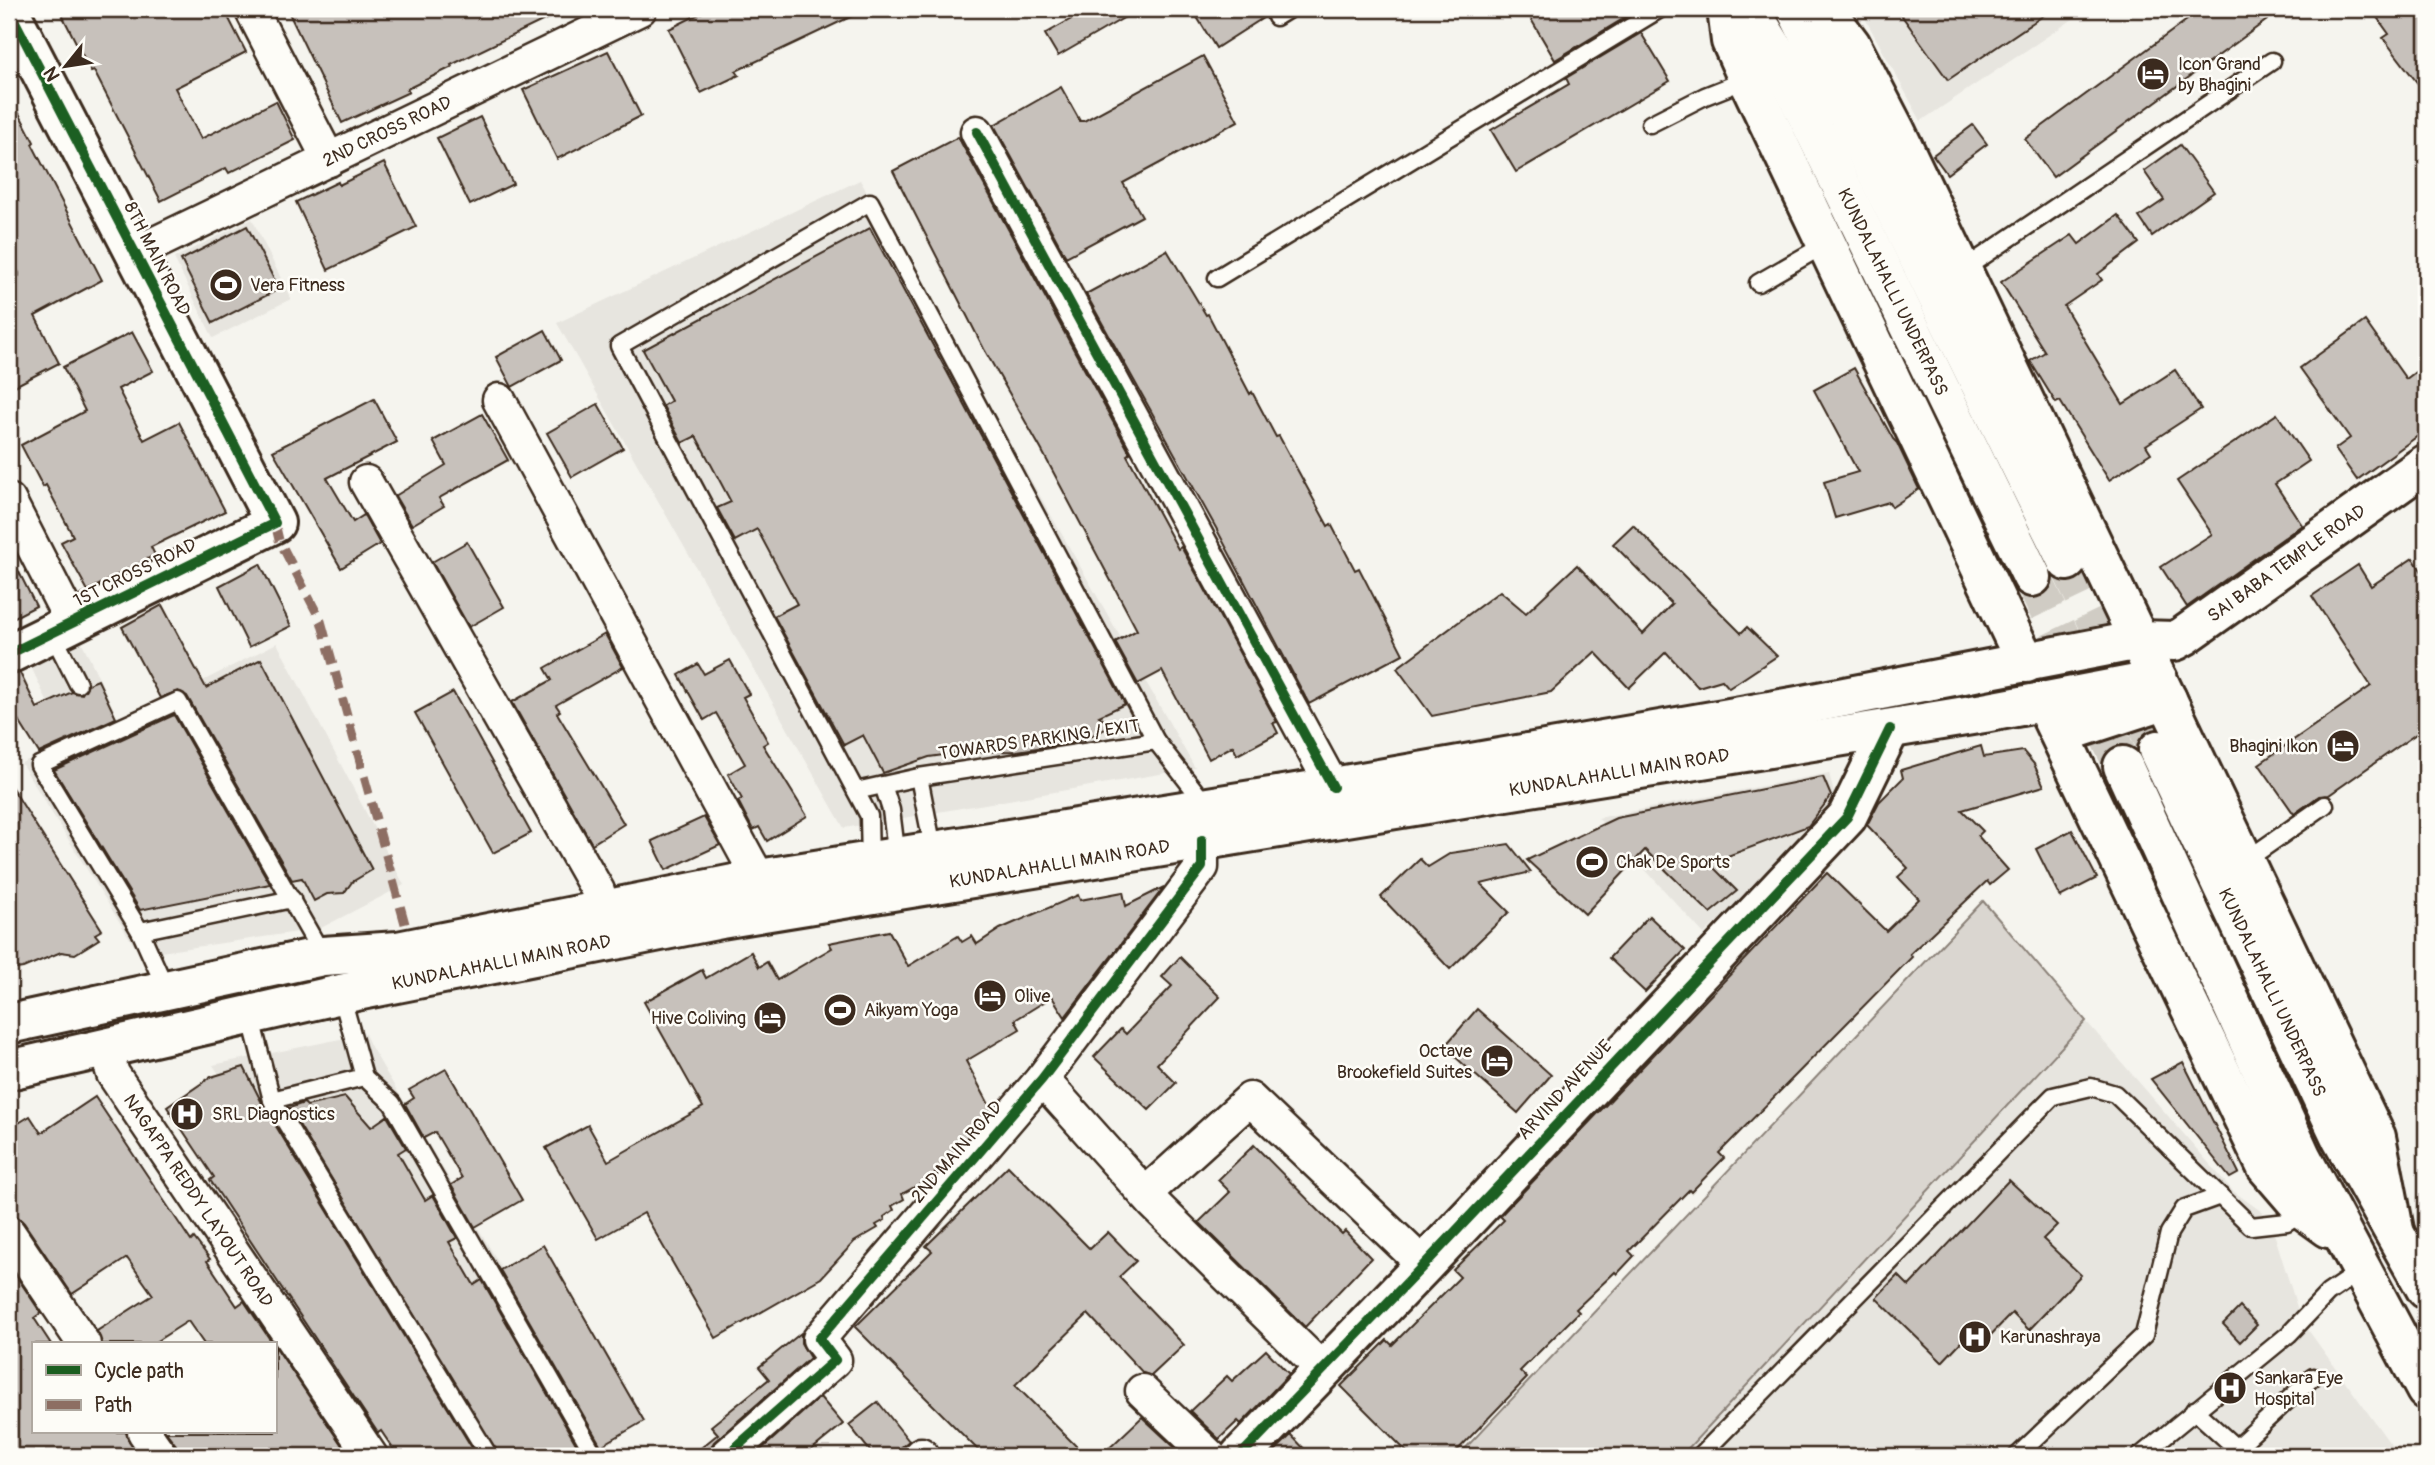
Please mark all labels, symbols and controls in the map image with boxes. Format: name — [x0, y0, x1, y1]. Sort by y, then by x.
north arrow — [32, 32, 102, 102]
place label: Icon Grand by Bhagini — [2178, 53, 2261, 97]
hotel icon: Icon Grand by Bhagini — [2134, 55, 2172, 93]
text: N — [38, 62, 66, 86]
street label: 2ND CROSS ROAD — [319, 90, 455, 172]
street label: KUNDALAHALLI UNDERPASS — [1833, 184, 1953, 399]
street label: 8TH MAIN ROAD — [118, 198, 196, 320]
sports icon: Vera Fitness — [207, 266, 245, 304]
place label: Vera Fitness — [250, 274, 345, 297]
street label: SAI BABA TEMPLE ROAD — [2203, 499, 2370, 627]
street label: 1ST CROSS ROAD — [70, 533, 200, 613]
street label: TOWARDS PARKING / EXIT — [937, 715, 1141, 765]
hotel icon: Bhagini Ikon — [2324, 727, 2362, 765]
place label: Bhagini Ikon — [2229, 735, 2318, 758]
street label: KUNDALAHALLI MAIN ROAD — [1507, 743, 1731, 802]
street label: KUNDALAHALLI MAIN ROAD — [948, 834, 1171, 893]
sports icon: Chak De Sports — [1573, 843, 1611, 881]
place label: Chak De Sports — [1616, 851, 1730, 874]
street label: KUNDALAHALLI UNDERPASS — [2213, 884, 2331, 1100]
street label: KUNDALAHALLI MAIN ROAD — [390, 930, 613, 995]
hotel icon: Olive — [971, 977, 1009, 1015]
place label: Olive — [1014, 985, 1051, 1008]
sports icon: Aikyam Yoga — [821, 991, 859, 1029]
hotel icon: Hive Coliving — [751, 999, 789, 1037]
place label: Aikyam Yoga — [864, 999, 958, 1022]
place label: Hive Coliving — [651, 1007, 746, 1030]
street label: ARVIND AVENUE — [1513, 1035, 1617, 1145]
place label: Octave Brookefield Suites — [1337, 1040, 1472, 1084]
hotel icon: Octave Brookefield Suites — [1478, 1042, 1516, 1080]
street label: NAGAPPA REDDY LAYOUT ROAD — [118, 1090, 279, 1312]
hospital icon: SRL Diagnostics — [168, 1095, 206, 1133]
street label: 2ND MAIN ROAD — [906, 1096, 1008, 1208]
place label: SRL Diagnostics — [212, 1103, 335, 1126]
hospital icon: Karunashraya — [1956, 1318, 1994, 1356]
place label: Karunashraya — [2000, 1326, 2101, 1349]
legend — [32, 1342, 276, 1434]
text: Cycle path — [94, 1358, 184, 1385]
place label: Sankara Eye Hospital — [2254, 1367, 2343, 1411]
hospital icon: Sankara Eye Hospital — [2211, 1369, 2249, 1407]
text: Path — [94, 1392, 132, 1419]

